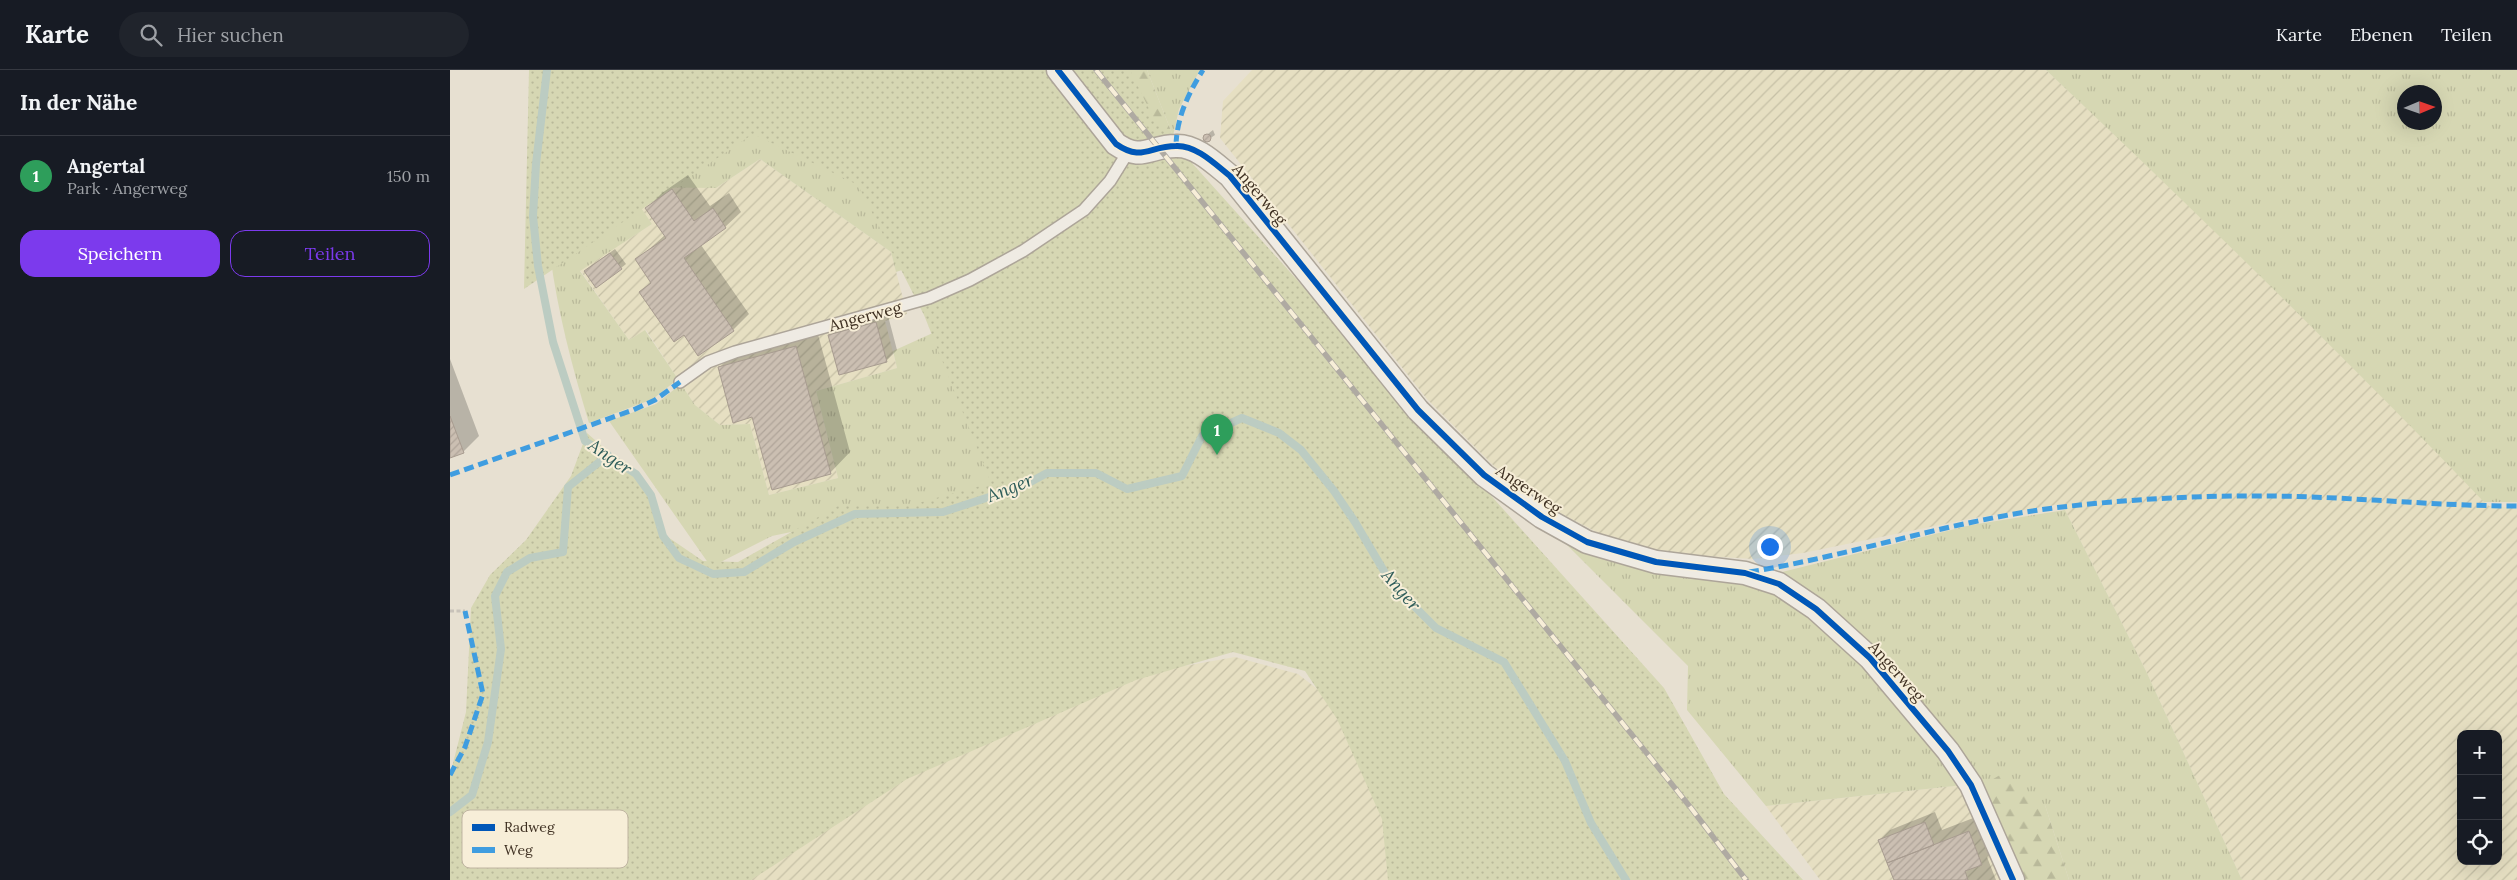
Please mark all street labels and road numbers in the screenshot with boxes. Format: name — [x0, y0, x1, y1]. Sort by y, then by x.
street label: Angerweg — [1228, 158, 1292, 230]
street label: Angerweg — [826, 296, 905, 336]
street label: Angerweg — [1492, 459, 1566, 519]
street label: Angerweg — [1864, 636, 1930, 706]

